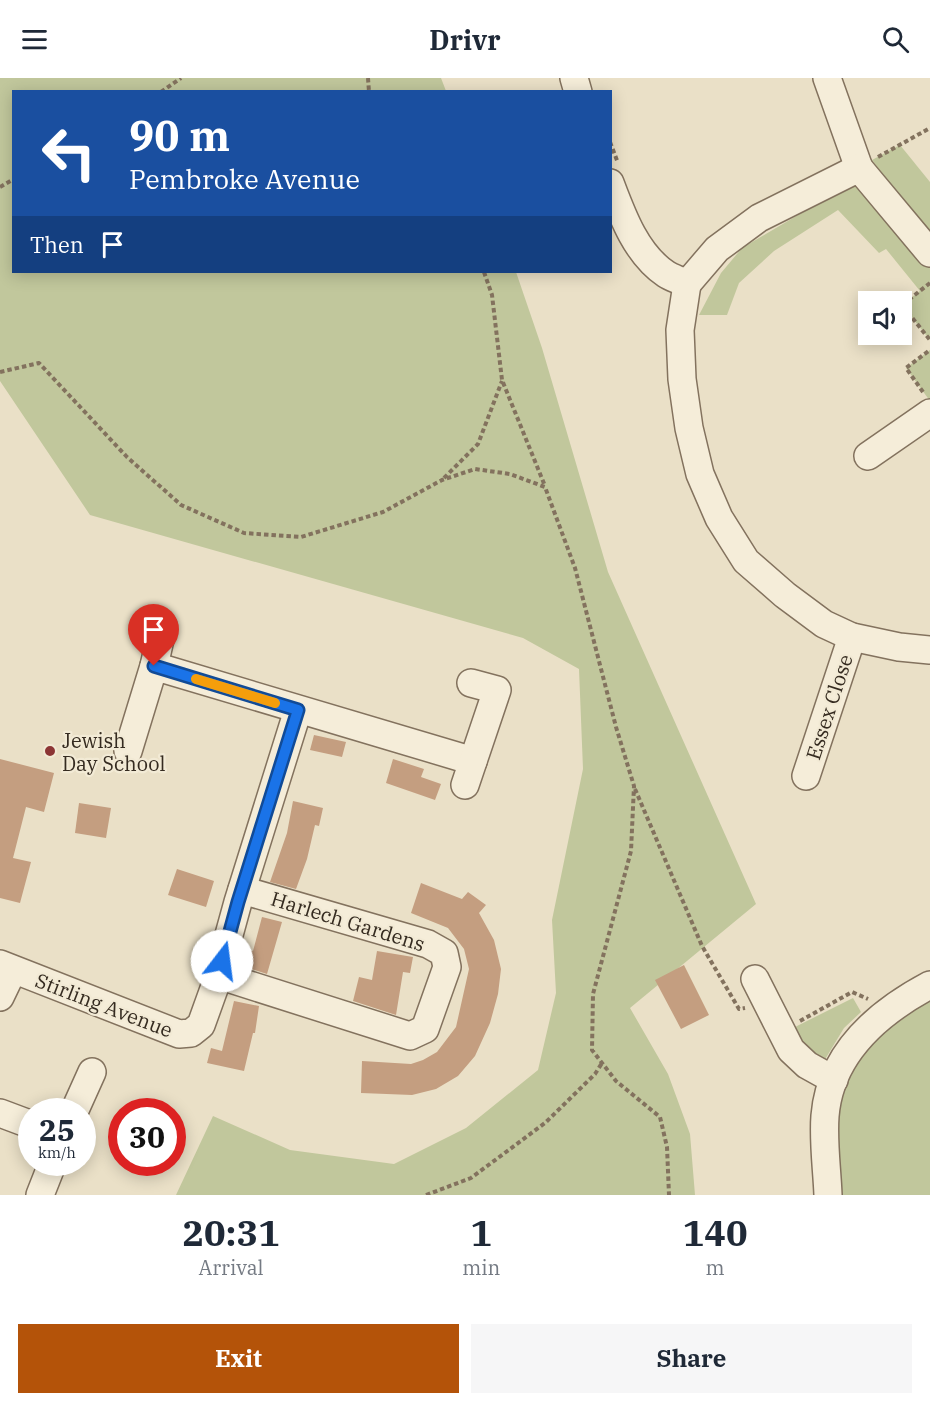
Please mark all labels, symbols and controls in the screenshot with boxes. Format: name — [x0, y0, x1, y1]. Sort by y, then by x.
text: Drivr — [429, 22, 501, 57]
icon: menu — [18, 23, 51, 56]
icon: search — [879, 23, 912, 56]
text: 90 m — [129, 108, 230, 163]
icon: left — [30, 114, 108, 192]
text: Pembroke Avenue — [129, 161, 360, 196]
icon: arrive — [96, 228, 129, 261]
text: Then — [30, 230, 84, 259]
map controls — [858, 291, 912, 345]
button: sound — [858, 291, 912, 345]
pin — [128, 604, 179, 666]
icon: arrive — [137, 613, 170, 646]
street label: Essex Close — [799, 651, 859, 763]
place label: Jewish Day School — [62, 727, 165, 777]
marker: Jewish Day School — [43, 744, 57, 758]
street label: Harlech Gardens — [268, 885, 428, 957]
position arrow — [190, 929, 254, 993]
street label: Stirling Avenue — [32, 966, 176, 1044]
speed limit sign: 30 — [108, 1098, 186, 1176]
text: 25 — [39, 1110, 75, 1149]
text: km/h — [38, 1143, 76, 1162]
text: 20:31 — [182, 1209, 280, 1256]
text: 1 — [470, 1209, 492, 1256]
text: 140 — [683, 1209, 748, 1256]
text: Arrival — [199, 1254, 264, 1281]
text: min — [462, 1254, 500, 1281]
text: m — [706, 1254, 725, 1281]
button: Exit — [18, 1324, 459, 1393]
button: Share — [471, 1324, 912, 1393]

